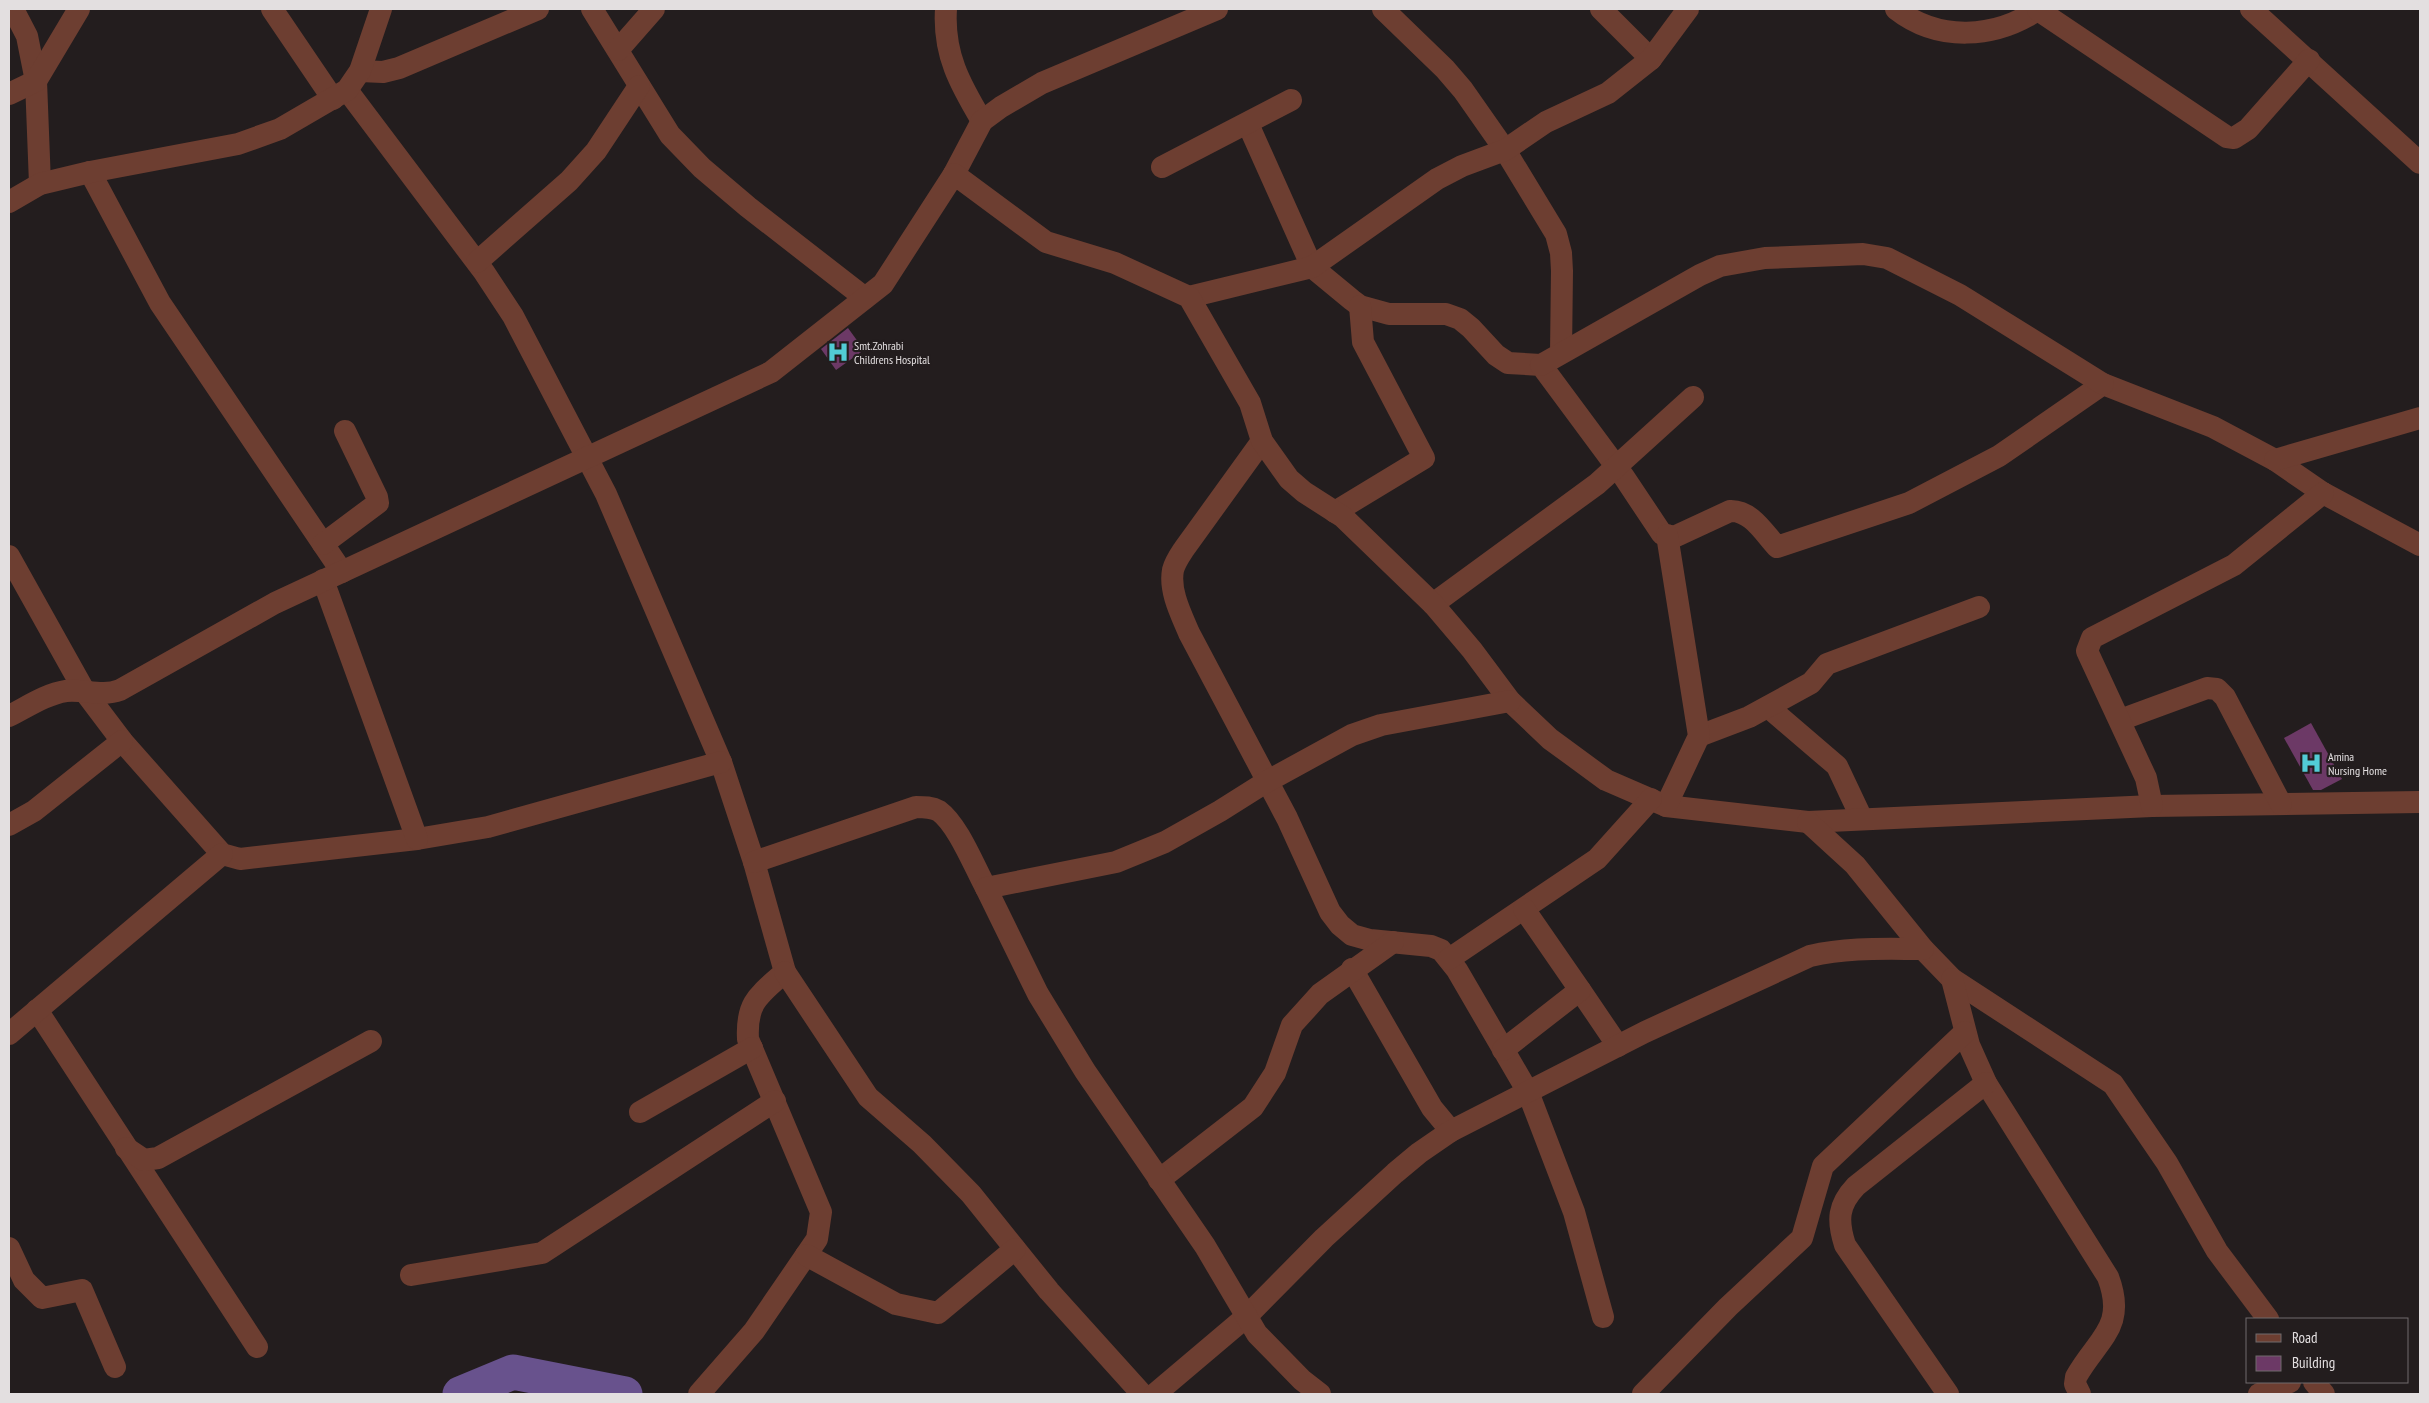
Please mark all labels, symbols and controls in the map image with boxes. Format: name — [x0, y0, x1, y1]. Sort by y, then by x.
place label: Smt.Zohrabi Childrens Hospital — [854, 338, 930, 367]
hospital icon: Smt.Zohrabi Childrens Hospital — [825, 339, 851, 365]
place label: Amina Nursing Home — [2328, 749, 2387, 778]
hospital icon: Amina Nursing Home — [2298, 750, 2324, 776]
legend — [2246, 1318, 2409, 1383]
text: Road — [2292, 1328, 2318, 1347]
text: Building — [2292, 1353, 2335, 1372]

